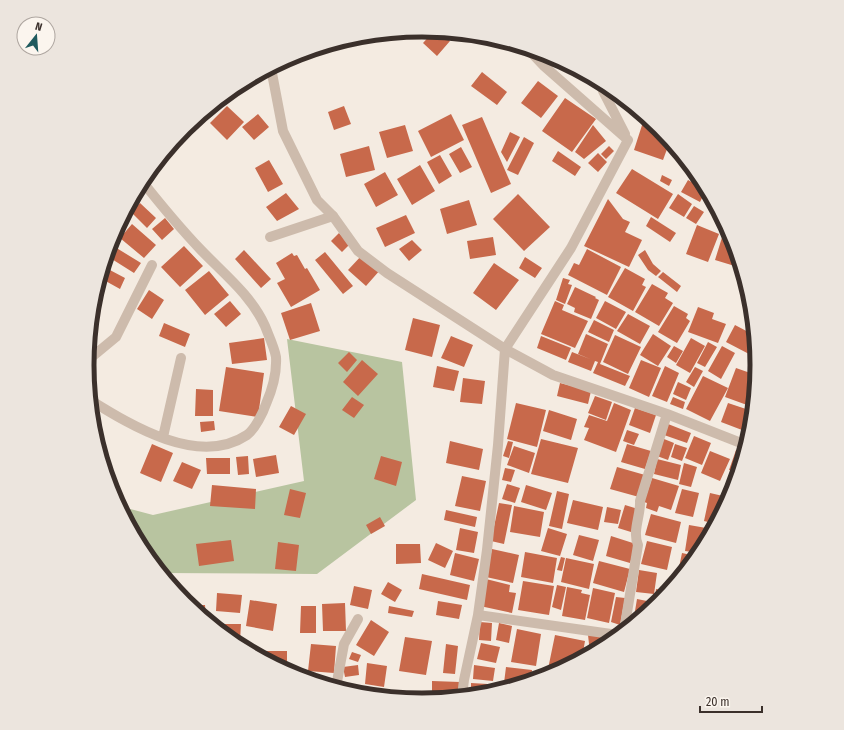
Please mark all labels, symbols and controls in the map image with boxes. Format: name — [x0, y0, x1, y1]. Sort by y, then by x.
north arrow — [16, 16, 56, 56]
text: N — [34, 20, 44, 34]
scale bar — [700, 688, 762, 714]
text: 20 m — [706, 695, 730, 709]

